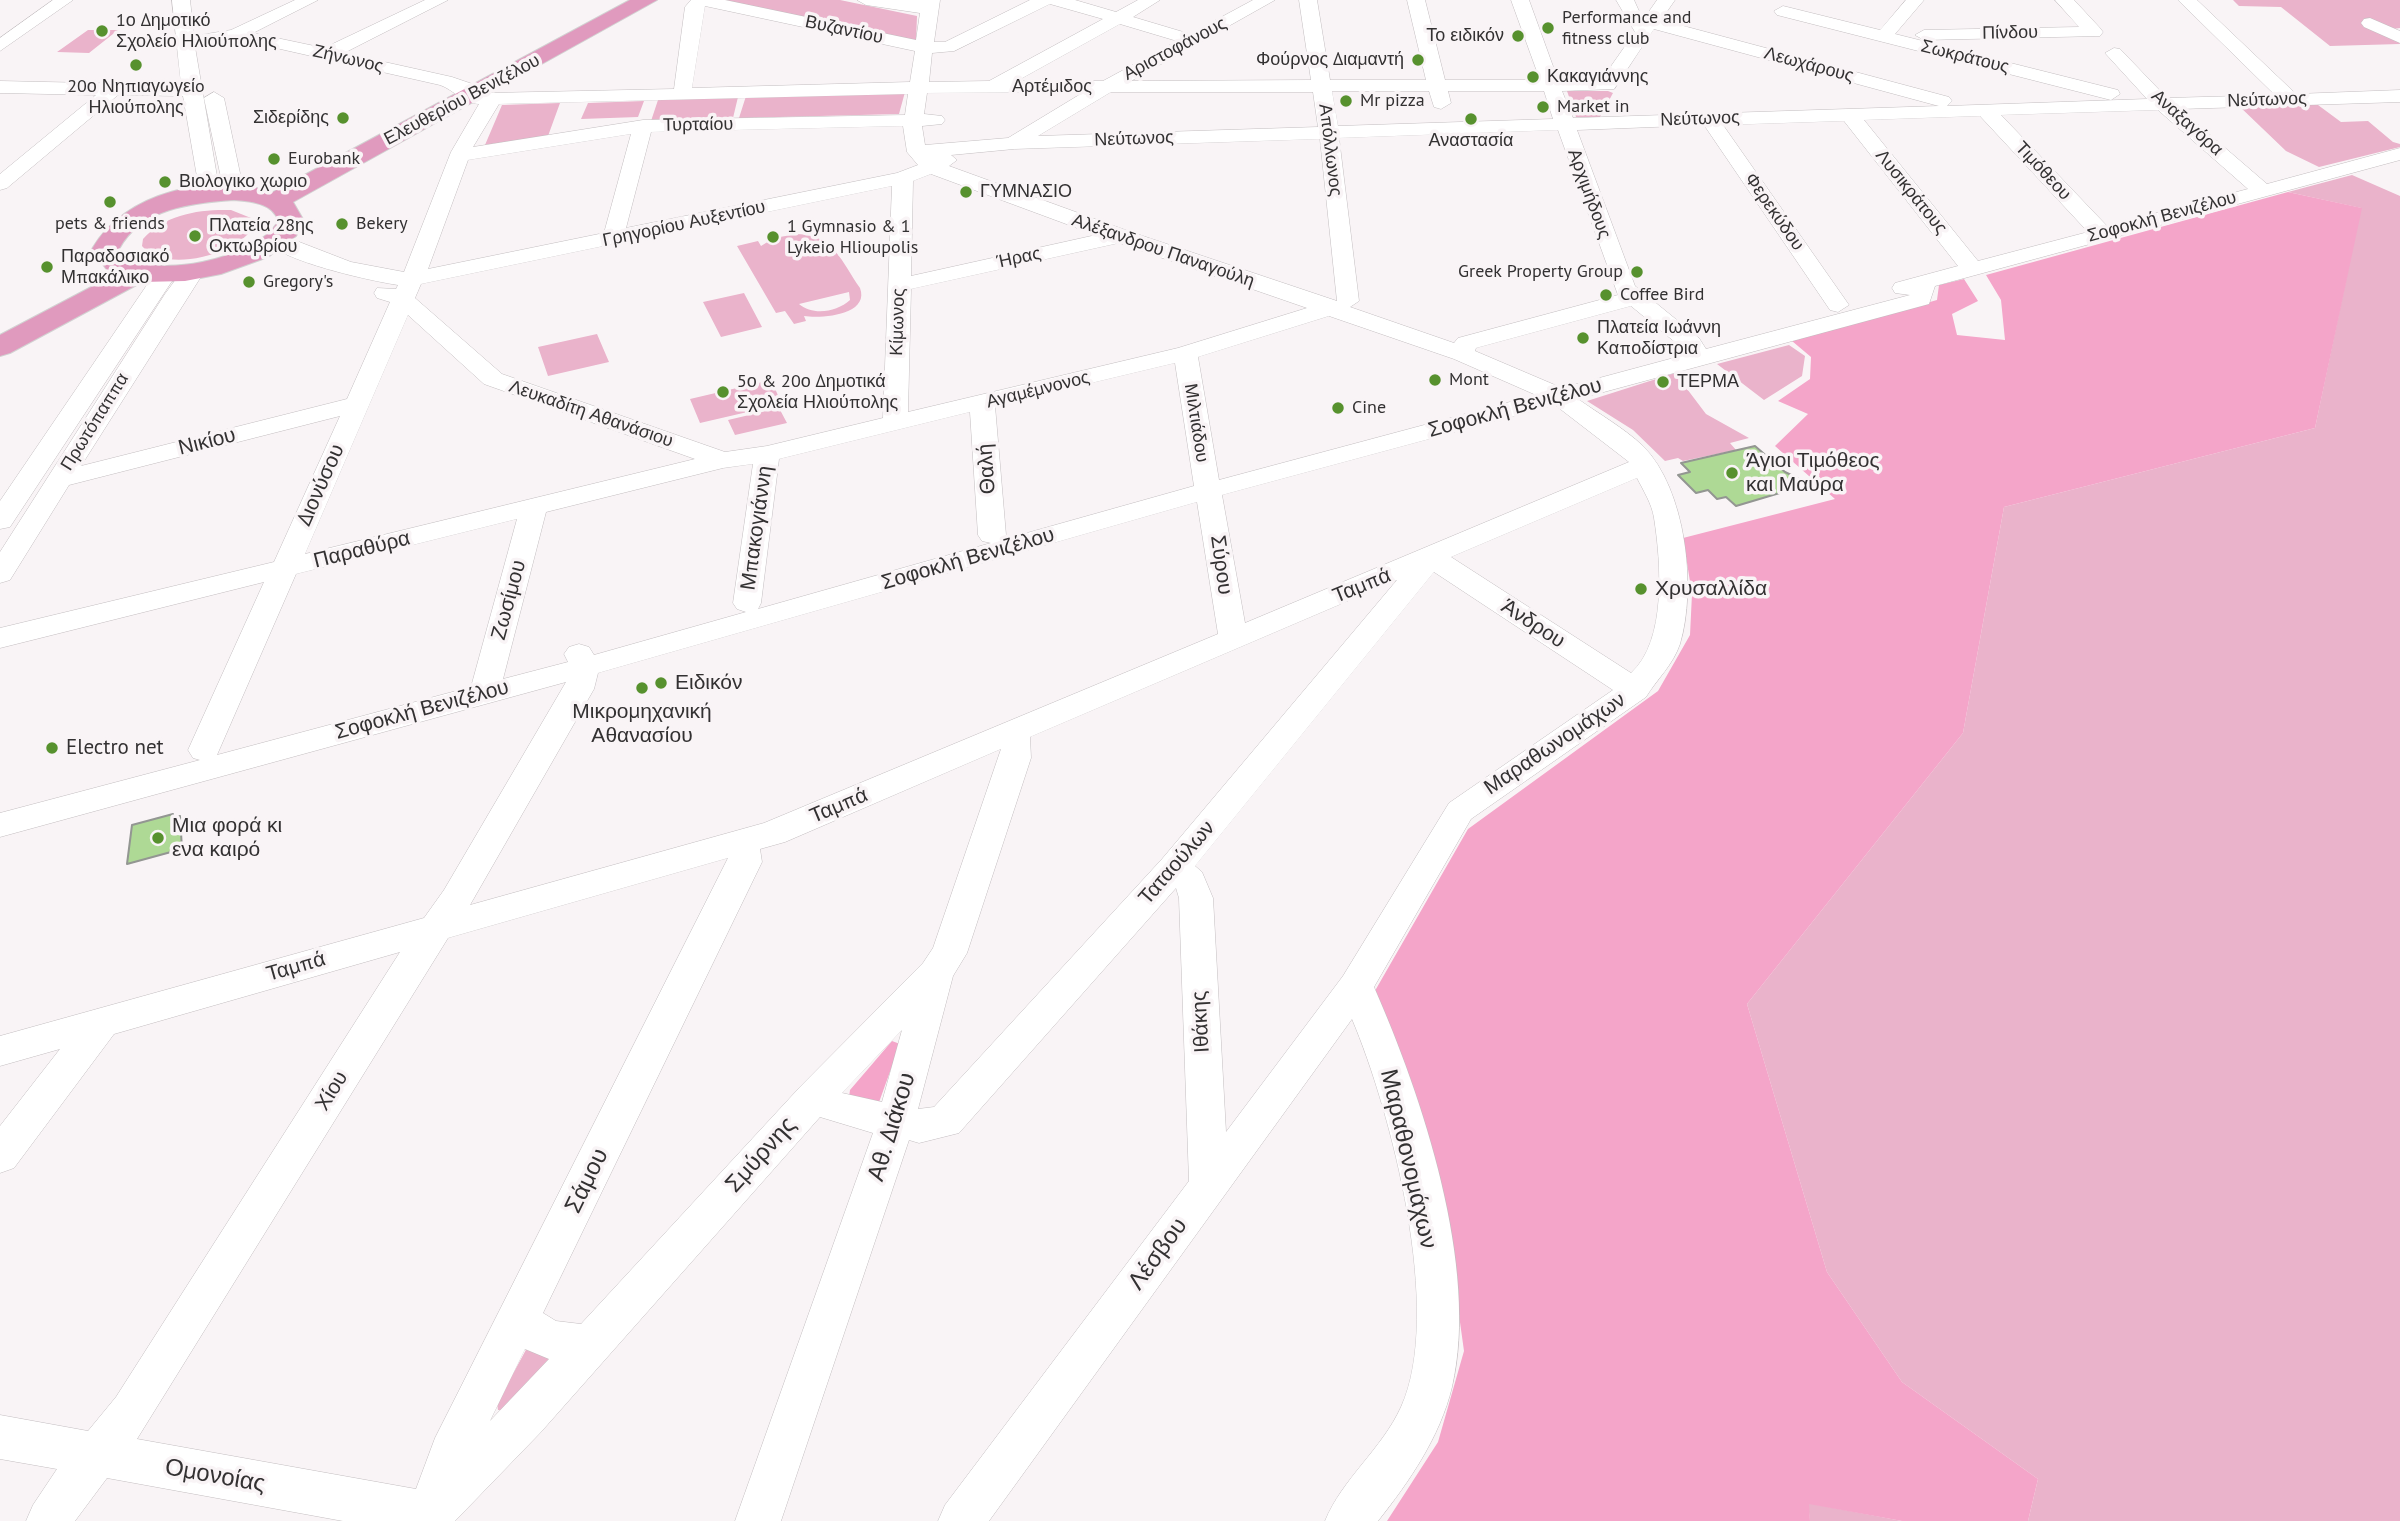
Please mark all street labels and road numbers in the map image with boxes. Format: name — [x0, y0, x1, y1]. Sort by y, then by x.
street label: Βυζαντίου — [803, 11, 885, 49]
street label: Αριστοφάνους — [1120, 13, 1230, 85]
street label: Πίνδου — [1982, 22, 2038, 44]
street label: Σωκράτους — [1919, 36, 2011, 78]
street label: Ζήνωνος — [311, 40, 385, 78]
street label: Λεωχάρους — [1762, 43, 1856, 87]
street label: Ελευθερίου Βενιζέλου — [380, 50, 544, 150]
street label: Αρτέμιδος — [1012, 76, 1092, 98]
street label: Αναξαγόρα — [2147, 85, 2227, 161]
street label: Νεύτωνος — [2227, 88, 2307, 112]
street label: Απόλλωνος — [1314, 102, 1346, 198]
street label: Νεύτωνος — [1660, 107, 1740, 131]
street label: Τυρταίου — [663, 114, 733, 136]
street label: Νεύτωνος — [1094, 127, 1174, 151]
street label: Τιμόθεου — [2010, 137, 2076, 205]
street label: Αρχιμήδους — [1563, 146, 1615, 242]
street label: Λυσικράτους — [1871, 146, 1951, 238]
street label: Φερεκύδου — [1740, 169, 1808, 255]
street label: Σοφοκλή Βενιζέλου — [2085, 187, 2239, 247]
street label: Γρηγορίου Αυξεντίου — [601, 196, 767, 252]
street label: Αλέξανδρου Παναγούλη — [1069, 210, 1257, 292]
street label: Ήρας — [995, 243, 1043, 273]
street label: Κίμωνος — [886, 288, 910, 356]
street label: Αγαμέμνονος — [984, 367, 1092, 413]
street label: Πρωτόπαππα — [56, 369, 134, 475]
street label: Σοφοκλή Βενιζέλου — [1425, 373, 1605, 443]
street label: Λευκαδίτη Αθανάσιου — [506, 376, 676, 452]
street label: Μιλτιάδου — [1179, 382, 1213, 464]
street label: Νικίου — [176, 423, 238, 461]
street label: Διονύσου — [292, 440, 350, 530]
street label: Θαλή — [973, 443, 1001, 495]
street label: Μπακογιάννη — [736, 464, 778, 592]
street label: Σοφοκλή Βενιζέλου — [879, 522, 1057, 596]
street label: Παραθύρα — [311, 526, 413, 574]
street label: Σύρου — [1204, 534, 1238, 596]
street label: Ζωσίμου — [486, 557, 532, 643]
street label: Ταμπά — [1329, 563, 1395, 609]
street label: Άνδρου — [1496, 594, 1570, 654]
street label: Σοφοκλή Βενιζέλου — [332, 675, 512, 745]
street label: Μαραθωνομάχων — [1480, 687, 1630, 801]
street label: Ταμπά — [806, 783, 872, 829]
street label: Ταταούλων — [1134, 816, 1220, 910]
street label: Ταμπά — [264, 947, 328, 987]
street label: Ιθάκης — [1187, 990, 1215, 1054]
street label: Μαραθονομάχων — [1373, 1066, 1443, 1252]
street label: Χίου — [310, 1067, 354, 1115]
street label: Αθ. Διάκου — [862, 1069, 922, 1185]
street label: Σμύρνης — [720, 1111, 802, 1199]
street label: Σάμου — [559, 1144, 615, 1218]
street label: Λέσβου — [1122, 1212, 1194, 1296]
street label: Ομονοίας — [163, 1453, 267, 1499]

